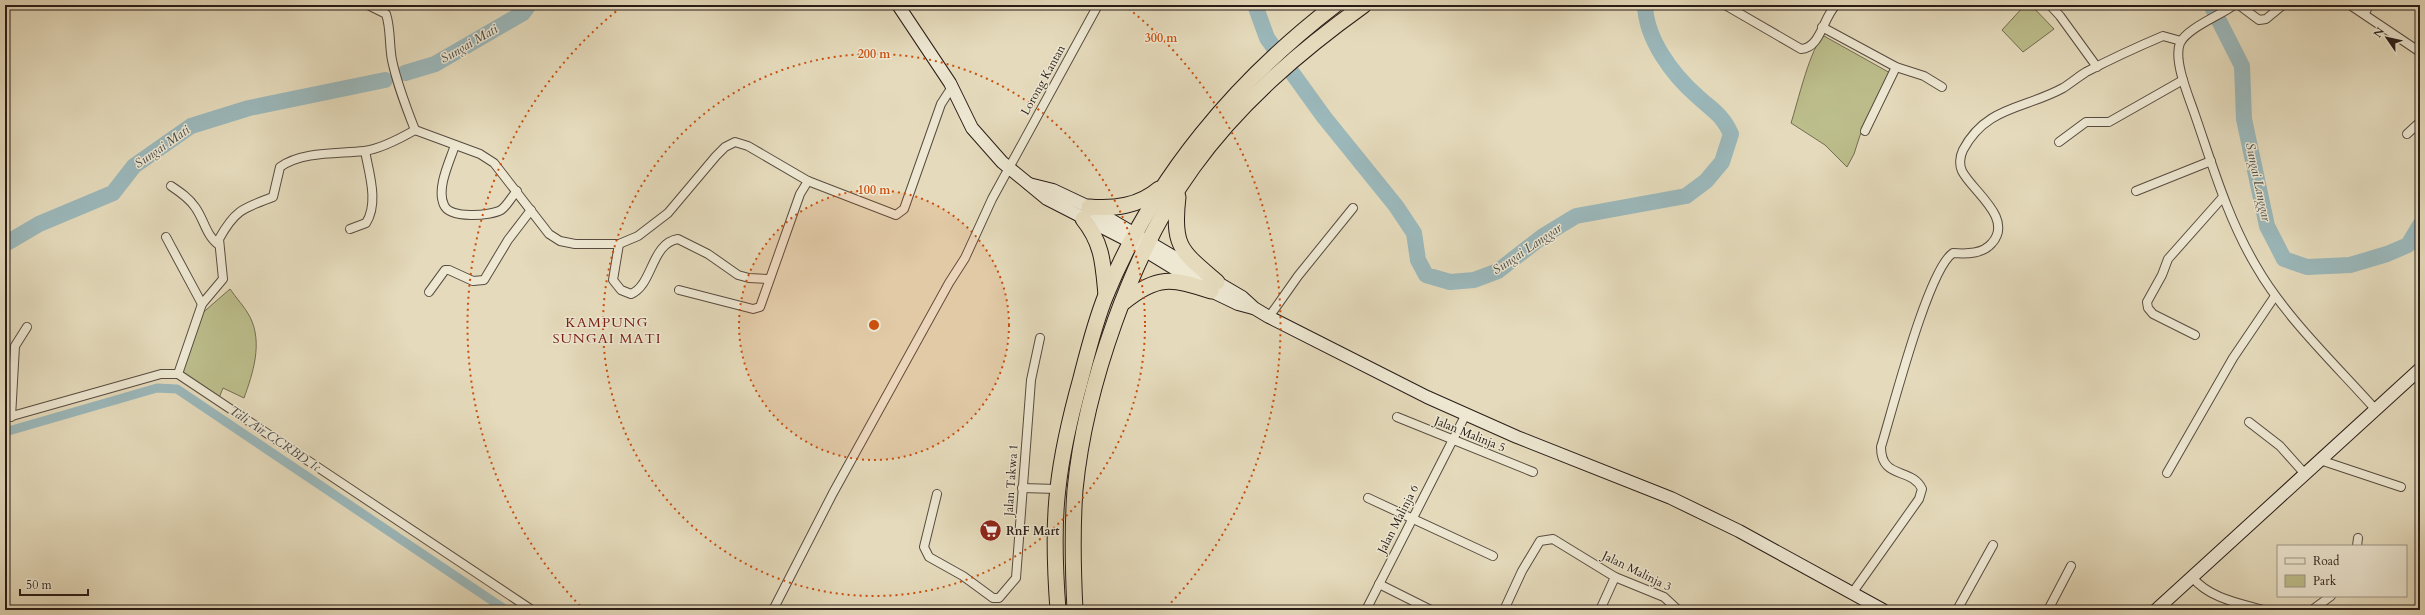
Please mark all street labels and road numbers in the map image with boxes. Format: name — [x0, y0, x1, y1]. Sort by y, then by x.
street label: Lorong Kantan — [1017, 42, 1069, 118]
street label: Jalan Malinja 5 — [1430, 412, 1508, 456]
street label: Jalan Takwa 1 — [1000, 443, 1021, 519]
street label: Jalan Malinja 6 — [1373, 482, 1422, 558]
street label: Jalan Malinja 3 — [1598, 546, 1674, 595]

